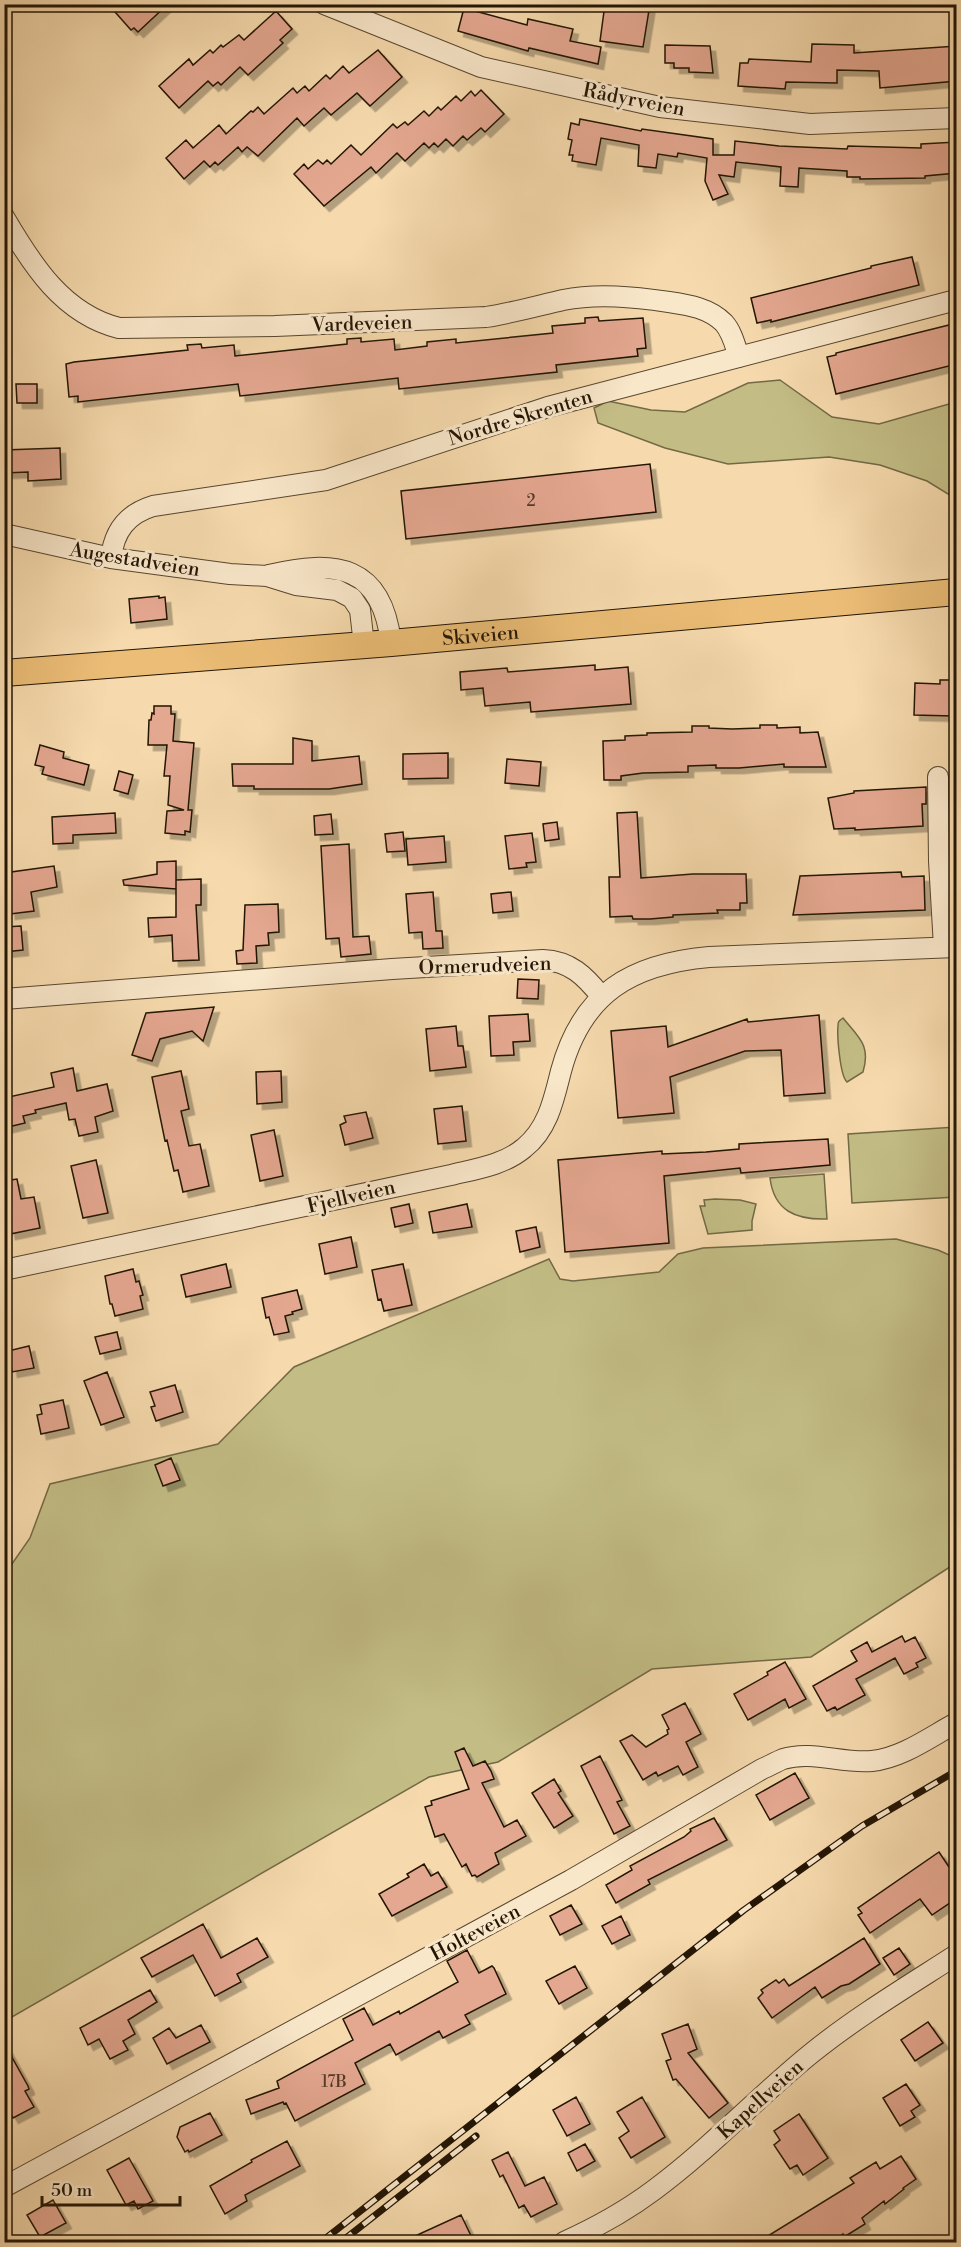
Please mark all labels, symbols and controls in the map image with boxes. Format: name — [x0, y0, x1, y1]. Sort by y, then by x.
street label: Rådyrveien — [581, 78, 687, 123]
street label: Vardeveien — [310, 310, 413, 339]
street label: Nordre Skrenten — [445, 385, 596, 452]
house number: 2 — [526, 491, 536, 511]
street label: Augestadveien — [67, 538, 202, 583]
street label: Skiveien — [441, 621, 520, 652]
street label: Ormerudveien — [418, 952, 552, 981]
street label: Fjellveien — [305, 1175, 398, 1220]
street label: Holteveien — [426, 1899, 525, 1967]
street label: Kapellveien — [713, 2055, 809, 2145]
house number: 17B — [321, 2072, 347, 2092]
scale bar — [42, 2169, 180, 2207]
text: 50 m — [51, 2179, 93, 2202]

